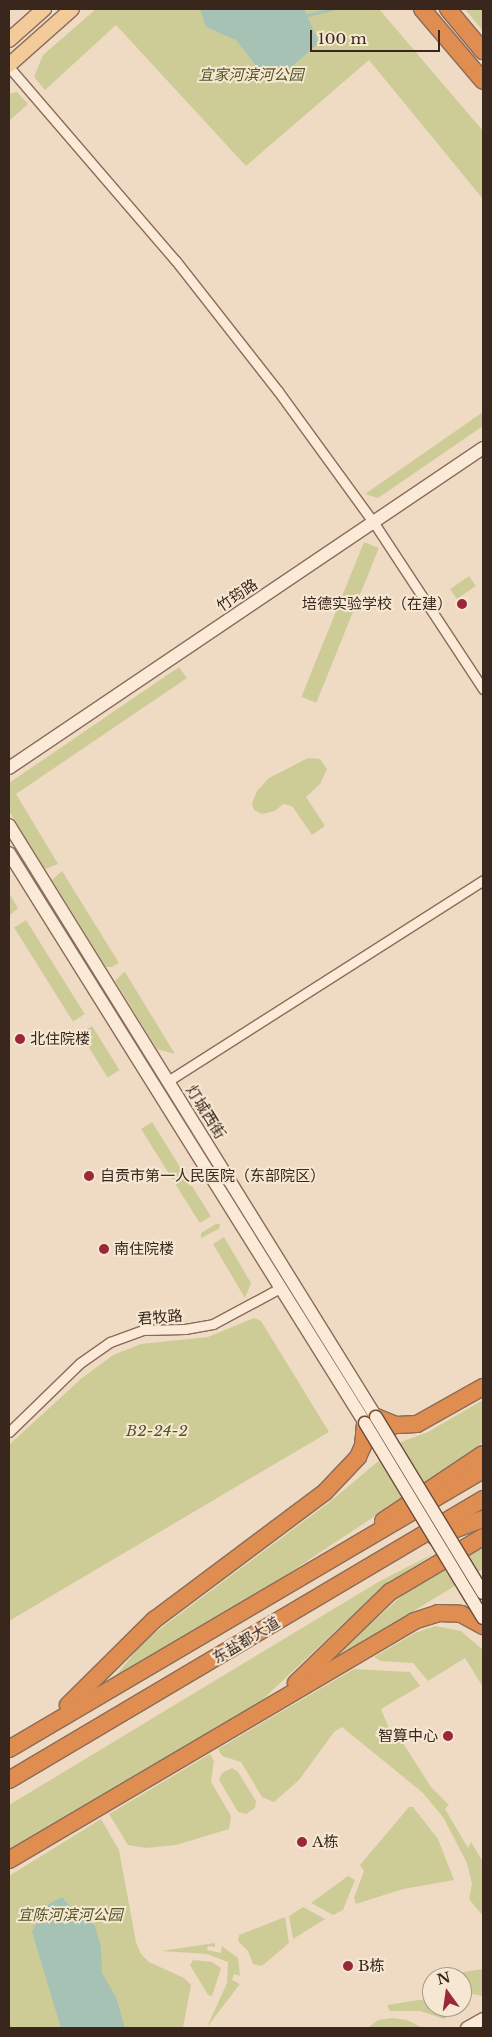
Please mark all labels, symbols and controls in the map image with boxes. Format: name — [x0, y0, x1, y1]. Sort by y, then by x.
scale bar — [312, 20, 442, 52]
text: 100 m — [318, 29, 367, 48]
park label: 宜家河滨河公园 — [199, 66, 303, 84]
street label: 竹筠路 — [213, 575, 261, 615]
place label: 培德实验学校（在建） — [302, 595, 452, 613]
marker: 培德实验学校（在建） — [456, 598, 468, 610]
place label: 北住院楼 — [30, 1030, 90, 1048]
marker: 北住院楼 — [14, 1033, 26, 1045]
street label: 灯城西街 — [182, 1082, 230, 1142]
place label: 自贡市第一人民医院（东部院区） — [100, 1167, 325, 1185]
marker: 自贡市第一人民医院（东部院区） — [82, 1169, 96, 1183]
place label: 南住院楼 — [114, 1240, 174, 1258]
marker: 南住院楼 — [98, 1243, 110, 1255]
street label: 君牧路 — [137, 1306, 183, 1328]
park label: B2-24-2 — [126, 1422, 188, 1440]
street label: 东盐都大道 — [209, 1613, 283, 1667]
place label: 智算中心 — [378, 1727, 438, 1745]
marker: 智算中心 — [442, 1730, 454, 1742]
place label: A栋 — [312, 1833, 339, 1851]
marker: A栋 — [296, 1836, 308, 1848]
park label: 宜陈河滨河公园 — [18, 1906, 122, 1924]
place label: B栋 — [358, 1957, 385, 1975]
marker: B栋 — [342, 1960, 354, 1972]
north arrow — [422, 1967, 472, 2017]
text: N — [435, 1968, 452, 1989]

